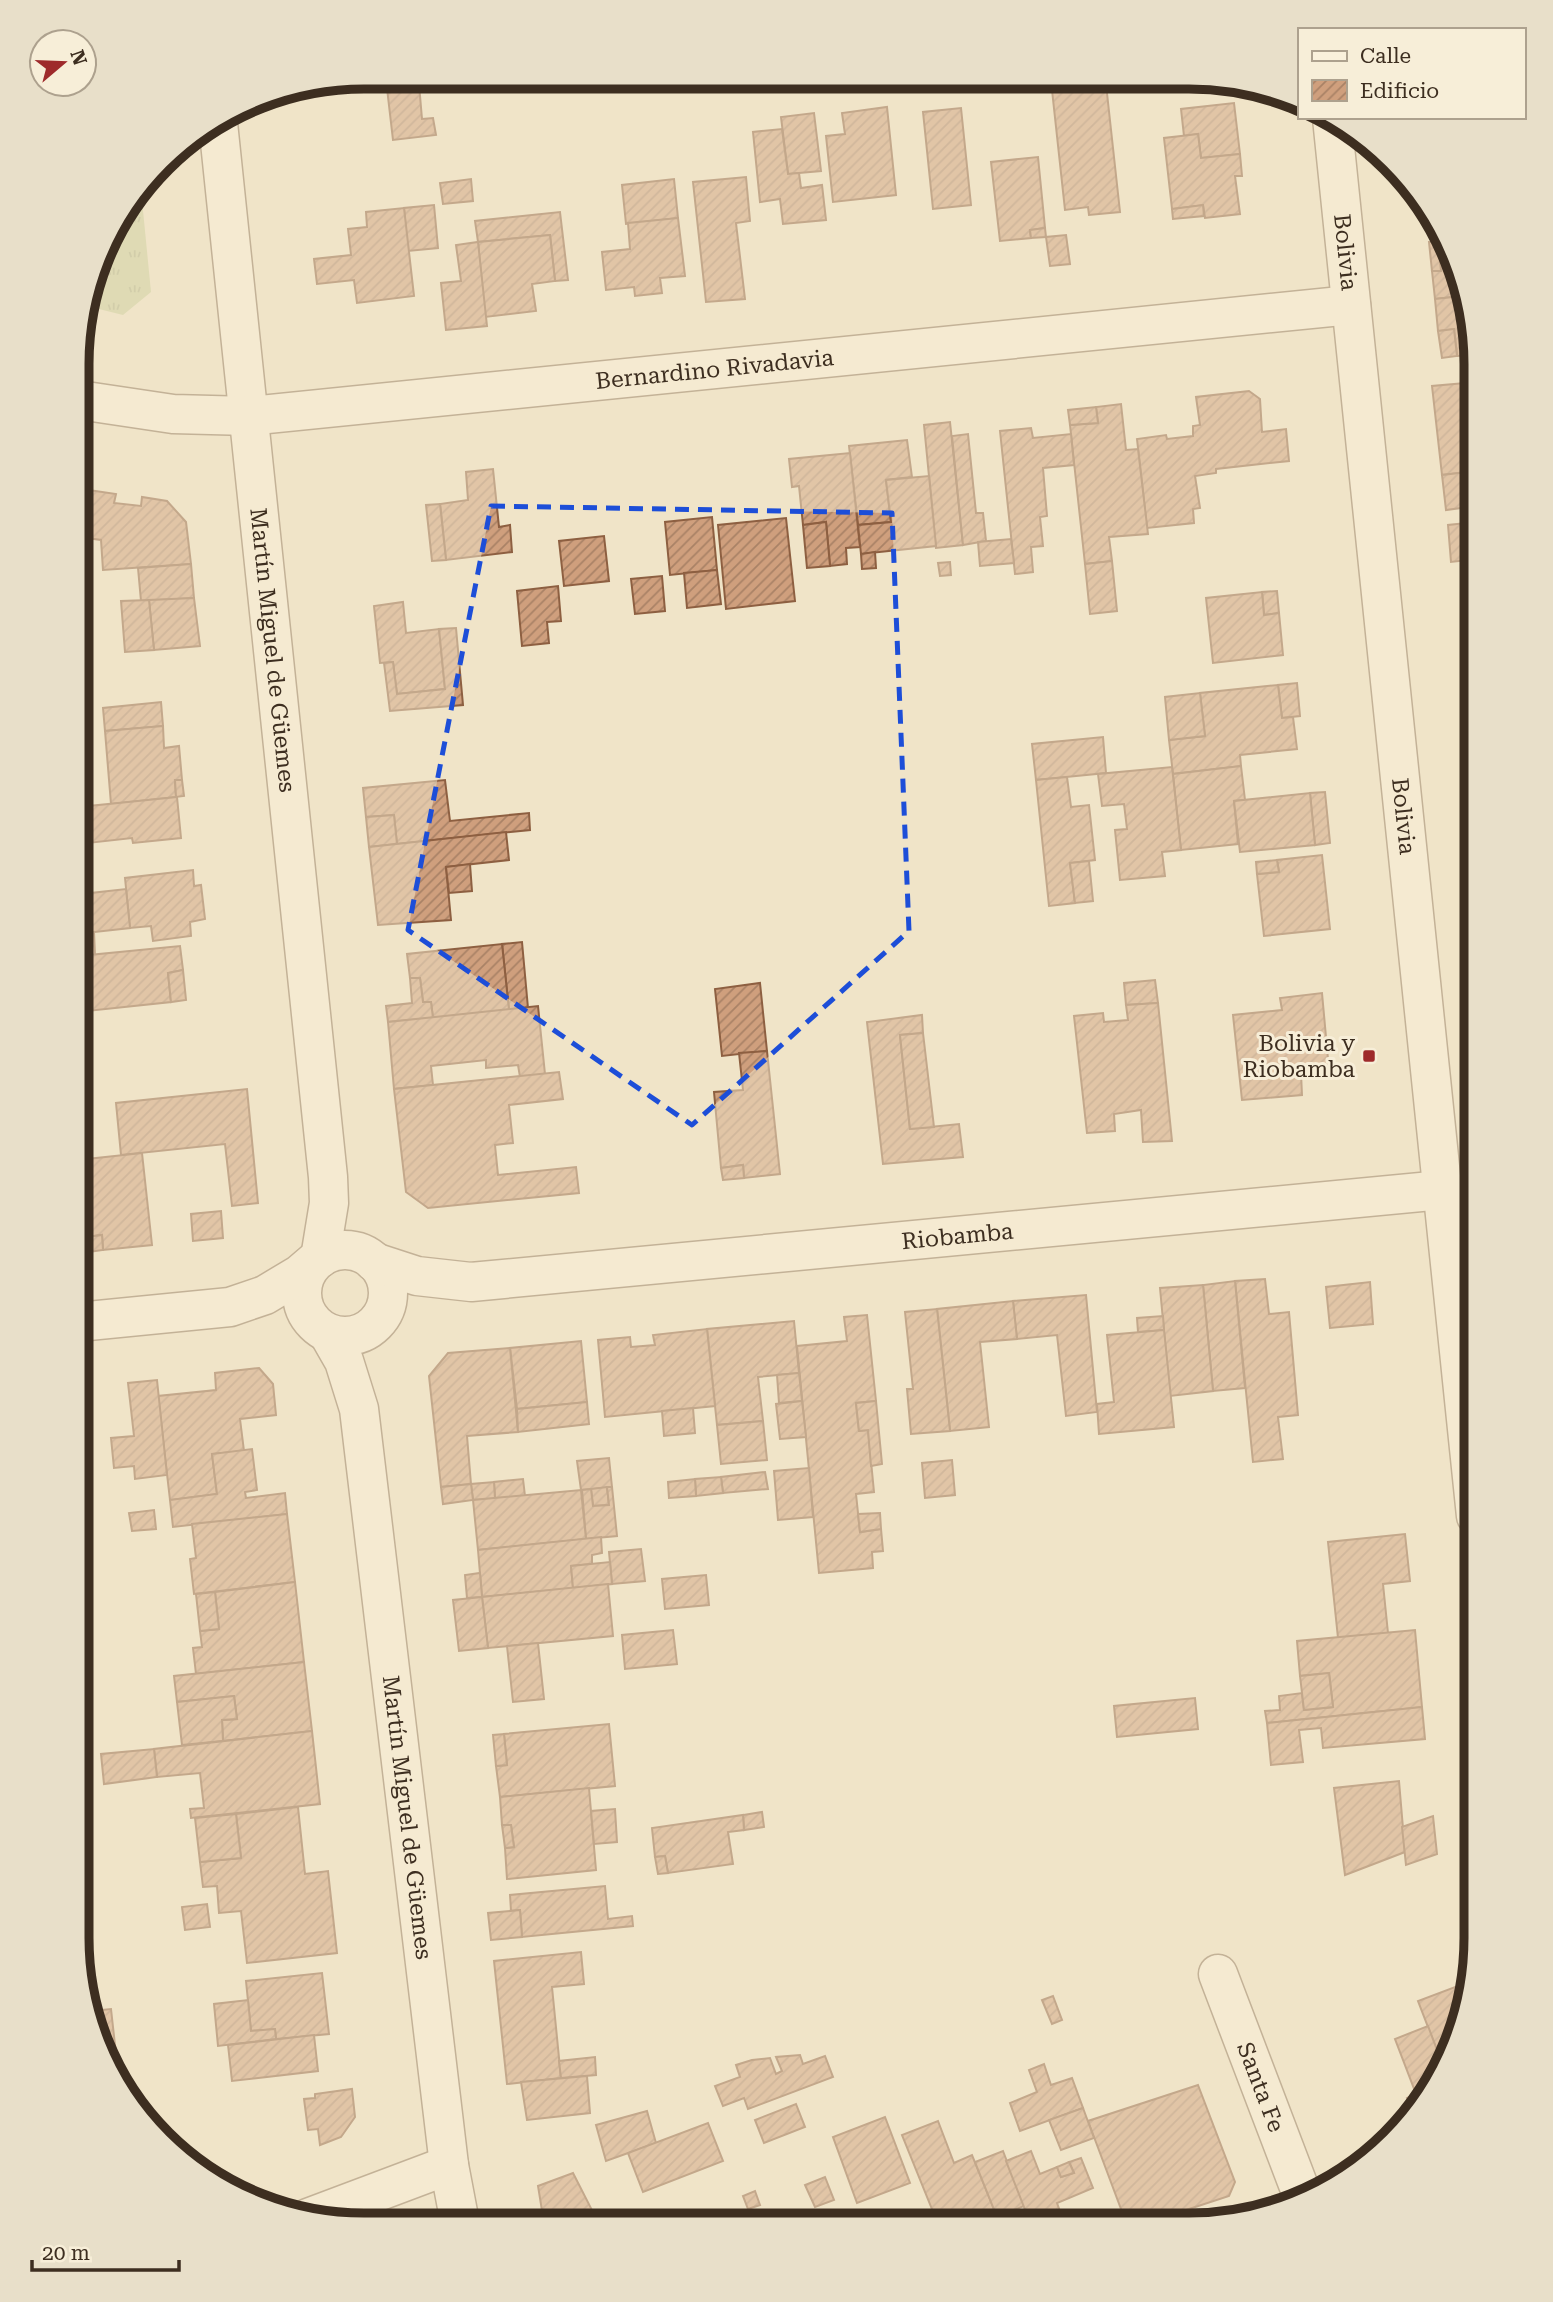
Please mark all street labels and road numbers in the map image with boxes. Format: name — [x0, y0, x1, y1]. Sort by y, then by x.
street label: Bolivia — [1328, 212, 1363, 293]
street label: Bernardino Rivadavia — [594, 344, 836, 395]
street label: Martín Miguel de Güemes — [245, 507, 301, 794]
street label: Bolivia — [1387, 777, 1421, 857]
street label: Riobamba — [900, 1217, 1015, 1255]
street label: Martín Miguel de Güemes — [377, 1674, 438, 1961]
street label: Santa Fe — [1232, 2038, 1290, 2136]

